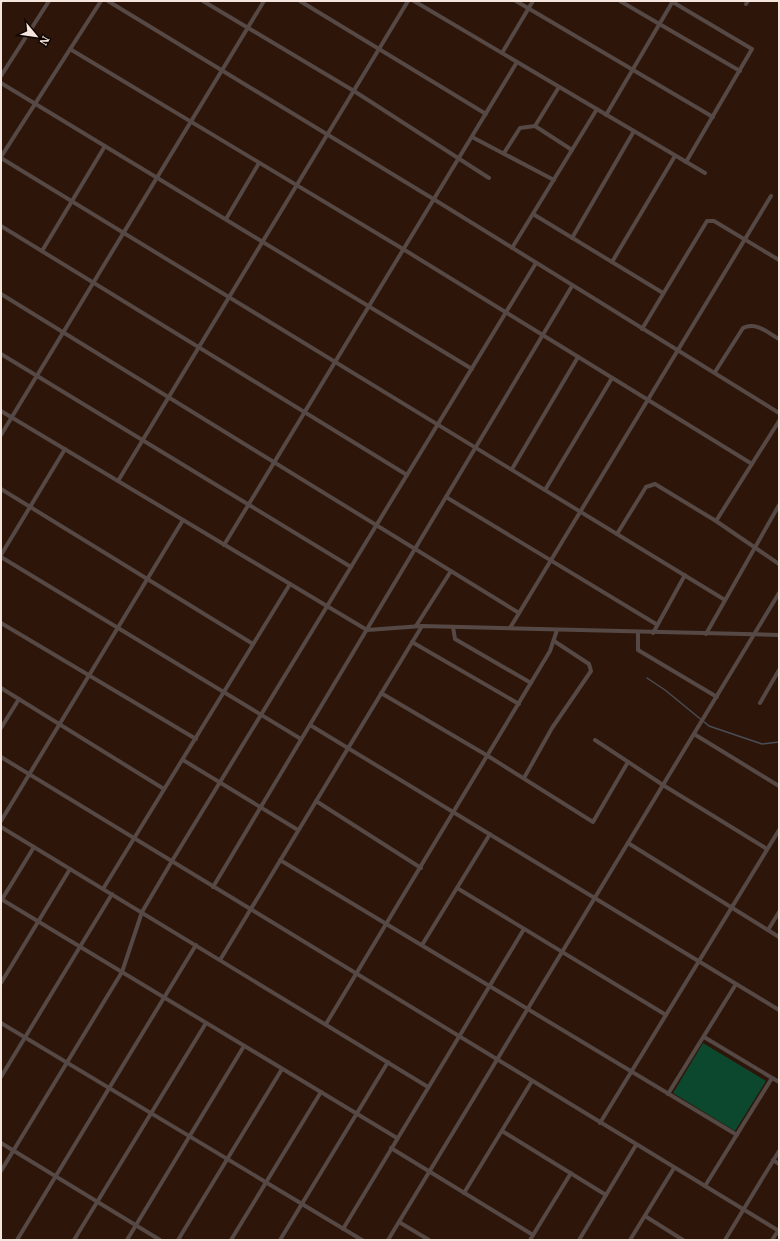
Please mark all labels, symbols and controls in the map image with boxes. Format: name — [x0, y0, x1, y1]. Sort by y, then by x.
north arrow — [16, 16, 56, 56]
text: N — [36, 34, 53, 48]

